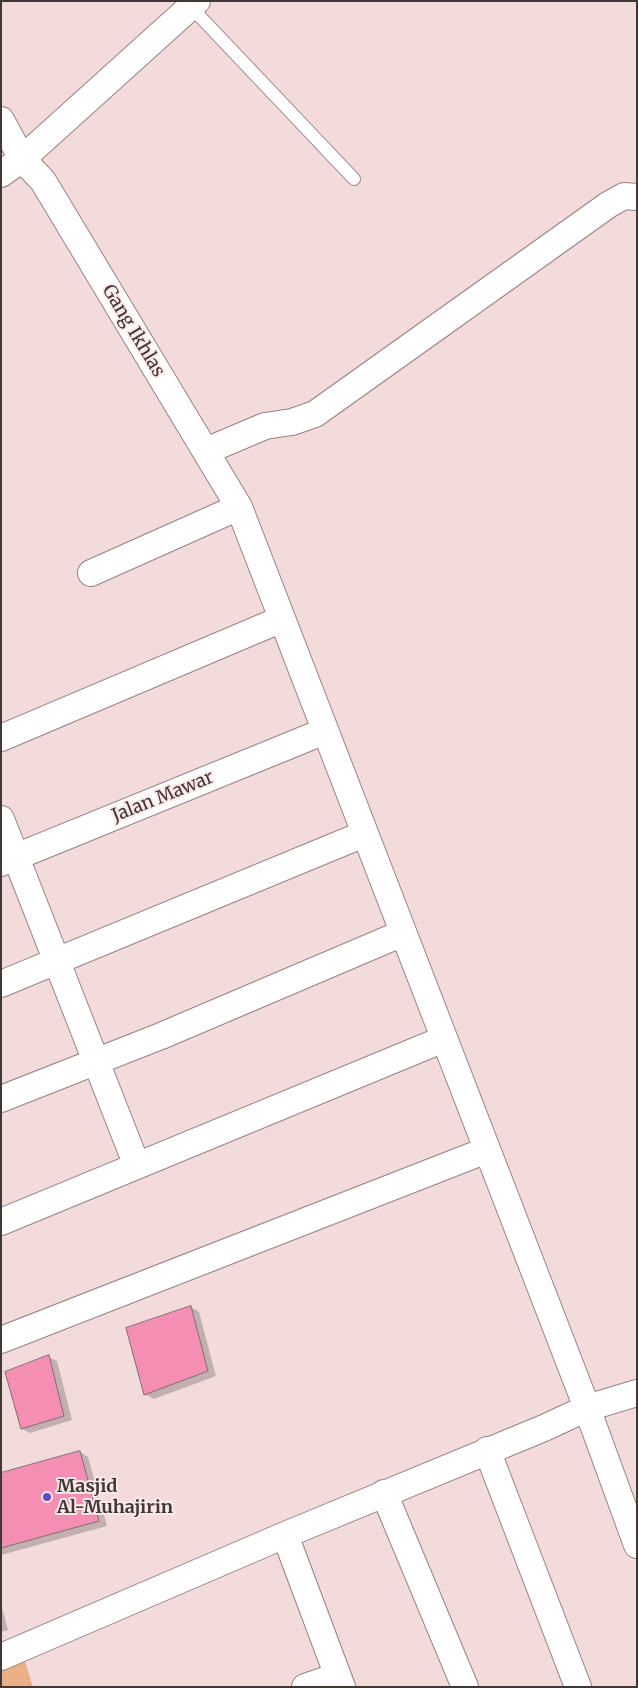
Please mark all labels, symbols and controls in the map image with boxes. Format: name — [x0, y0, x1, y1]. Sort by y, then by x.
street label: Gang Ikhlas — [97, 281, 169, 381]
street label: Jalan Mawar — [109, 767, 217, 827]
place label: Masjid Al-Muhajirin — [57, 1476, 173, 1518]
marker: Masjid Al-Muhajirin — [41, 1491, 53, 1503]

